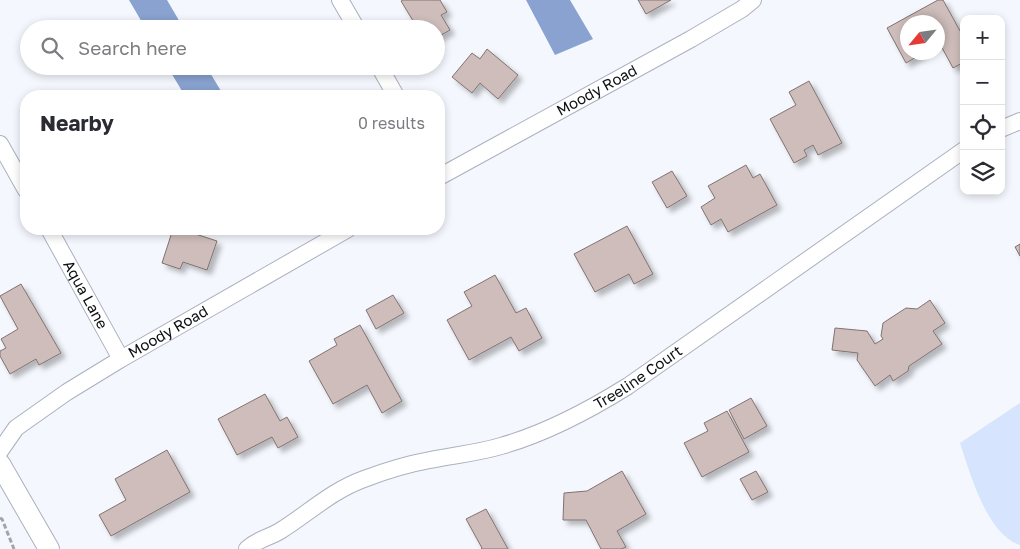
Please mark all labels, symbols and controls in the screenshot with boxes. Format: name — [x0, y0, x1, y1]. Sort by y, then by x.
north arrow — [900, 15, 945, 60]
map controls — [960, 15, 1005, 195]
button: + — [960, 15, 1005, 60]
search box — [20, 20, 445, 75]
icon: search — [38, 34, 66, 62]
text: Search here — [78, 36, 187, 59]
street label: Moody Road — [553, 60, 640, 119]
button: − — [960, 60, 1005, 105]
button: locate — [960, 105, 1005, 150]
text: Nearby — [40, 110, 114, 136]
text: 0 results — [358, 113, 425, 133]
button: layers — [960, 150, 1005, 195]
street label: Aqua Lane — [60, 257, 113, 332]
street label: Moody Road — [124, 301, 211, 361]
street label: Treeline Court — [590, 341, 685, 412]

